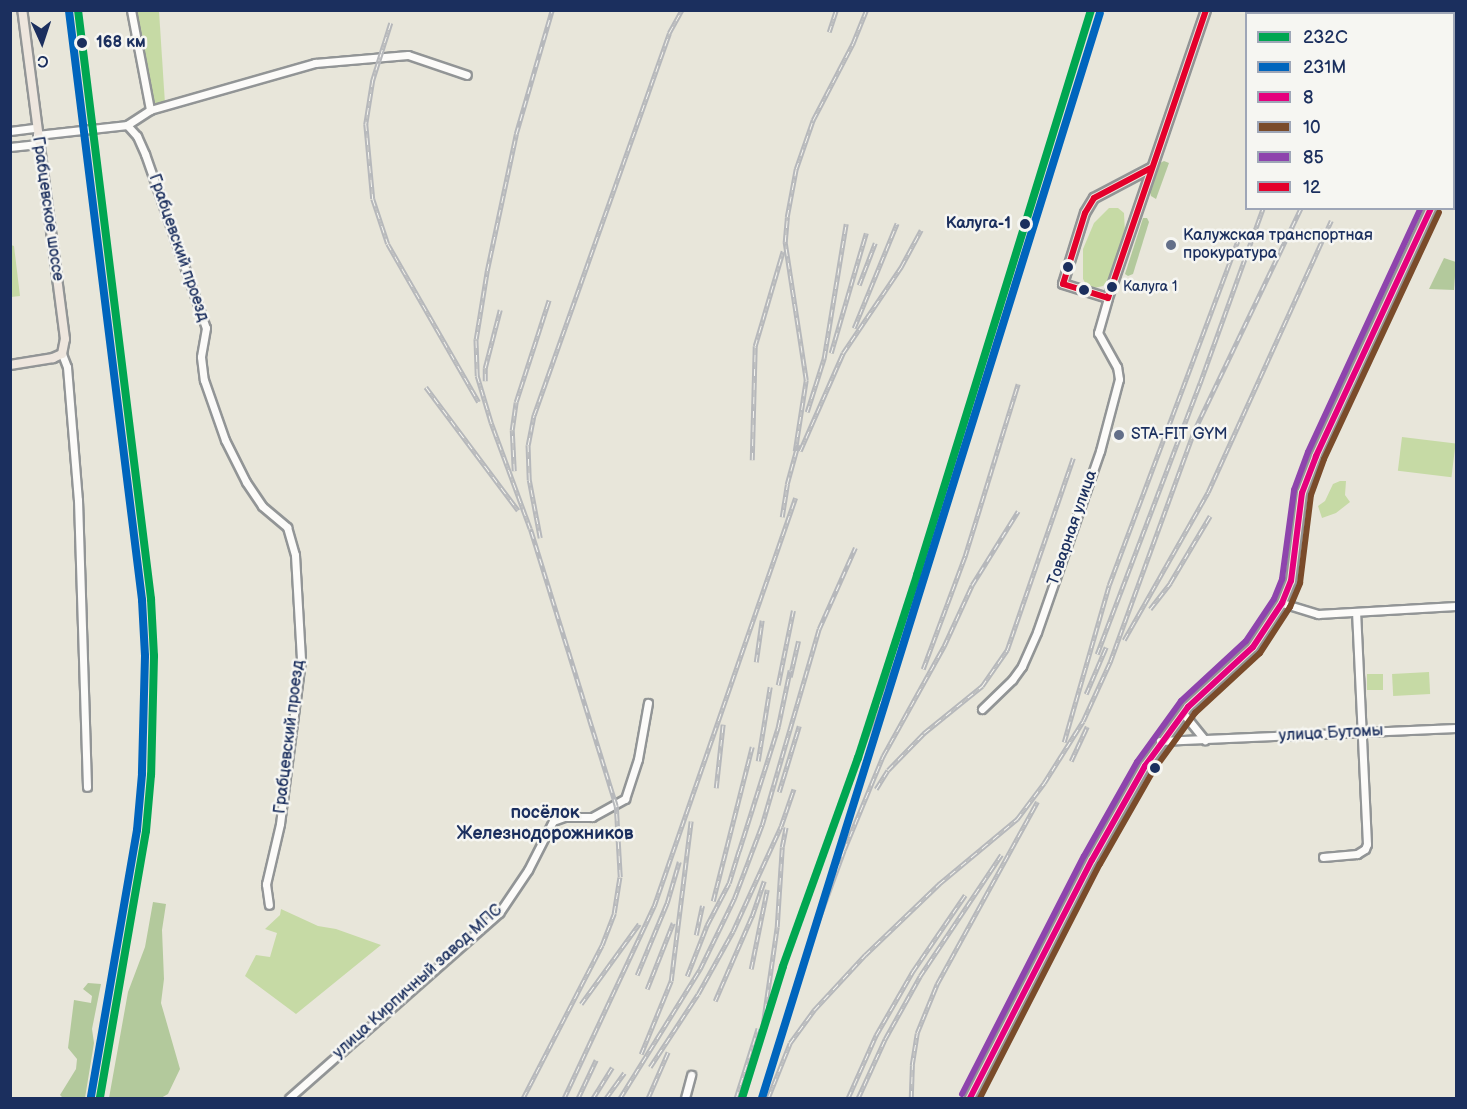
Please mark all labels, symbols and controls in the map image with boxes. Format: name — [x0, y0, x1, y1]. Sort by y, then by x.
north arrow — [12, 12, 72, 72]
legend — [1245, 12, 1455, 210]
text: 232C — [1303, 27, 1348, 48]
place label: 168 км — [96, 33, 146, 53]
marker: 168 км — [73, 34, 91, 52]
text: С — [37, 51, 49, 70]
text: 231М — [1303, 57, 1346, 78]
text: 8 — [1303, 87, 1314, 108]
text: 10 — [1303, 117, 1321, 138]
street label: Грабцевское шоссе — [27, 135, 67, 283]
text: 85 — [1303, 147, 1324, 168]
street label: Грабцевский проезд — [144, 172, 212, 324]
text: 12 — [1303, 177, 1321, 198]
place label: Калуга-1 — [946, 214, 1011, 234]
marker: Калуга-1 — [1016, 215, 1034, 233]
place label: Калужская транспортная прокуратура — [1183, 226, 1373, 264]
marker: Калужская транспортная прокуратура — [1164, 238, 1178, 252]
unlabelled marker — [1062, 261, 1074, 273]
place label: Калуга 1 — [1123, 279, 1177, 295]
marker: Калуга 1 — [1106, 281, 1118, 293]
unlabelled marker — [1078, 284, 1090, 296]
place label: STA-FIT GYM — [1131, 425, 1228, 445]
marker: STA-FIT GYM — [1112, 428, 1126, 442]
street label: Товарная улица — [1044, 468, 1102, 588]
street label: Грабцевский проезд — [271, 659, 309, 815]
street label: улица Бутомы — [1278, 722, 1384, 746]
unlabelled marker — [1149, 762, 1161, 774]
district label: посёлок Железнодорожников — [456, 803, 634, 846]
street label: улица Кирпичный завод МПС — [329, 901, 507, 1063]

